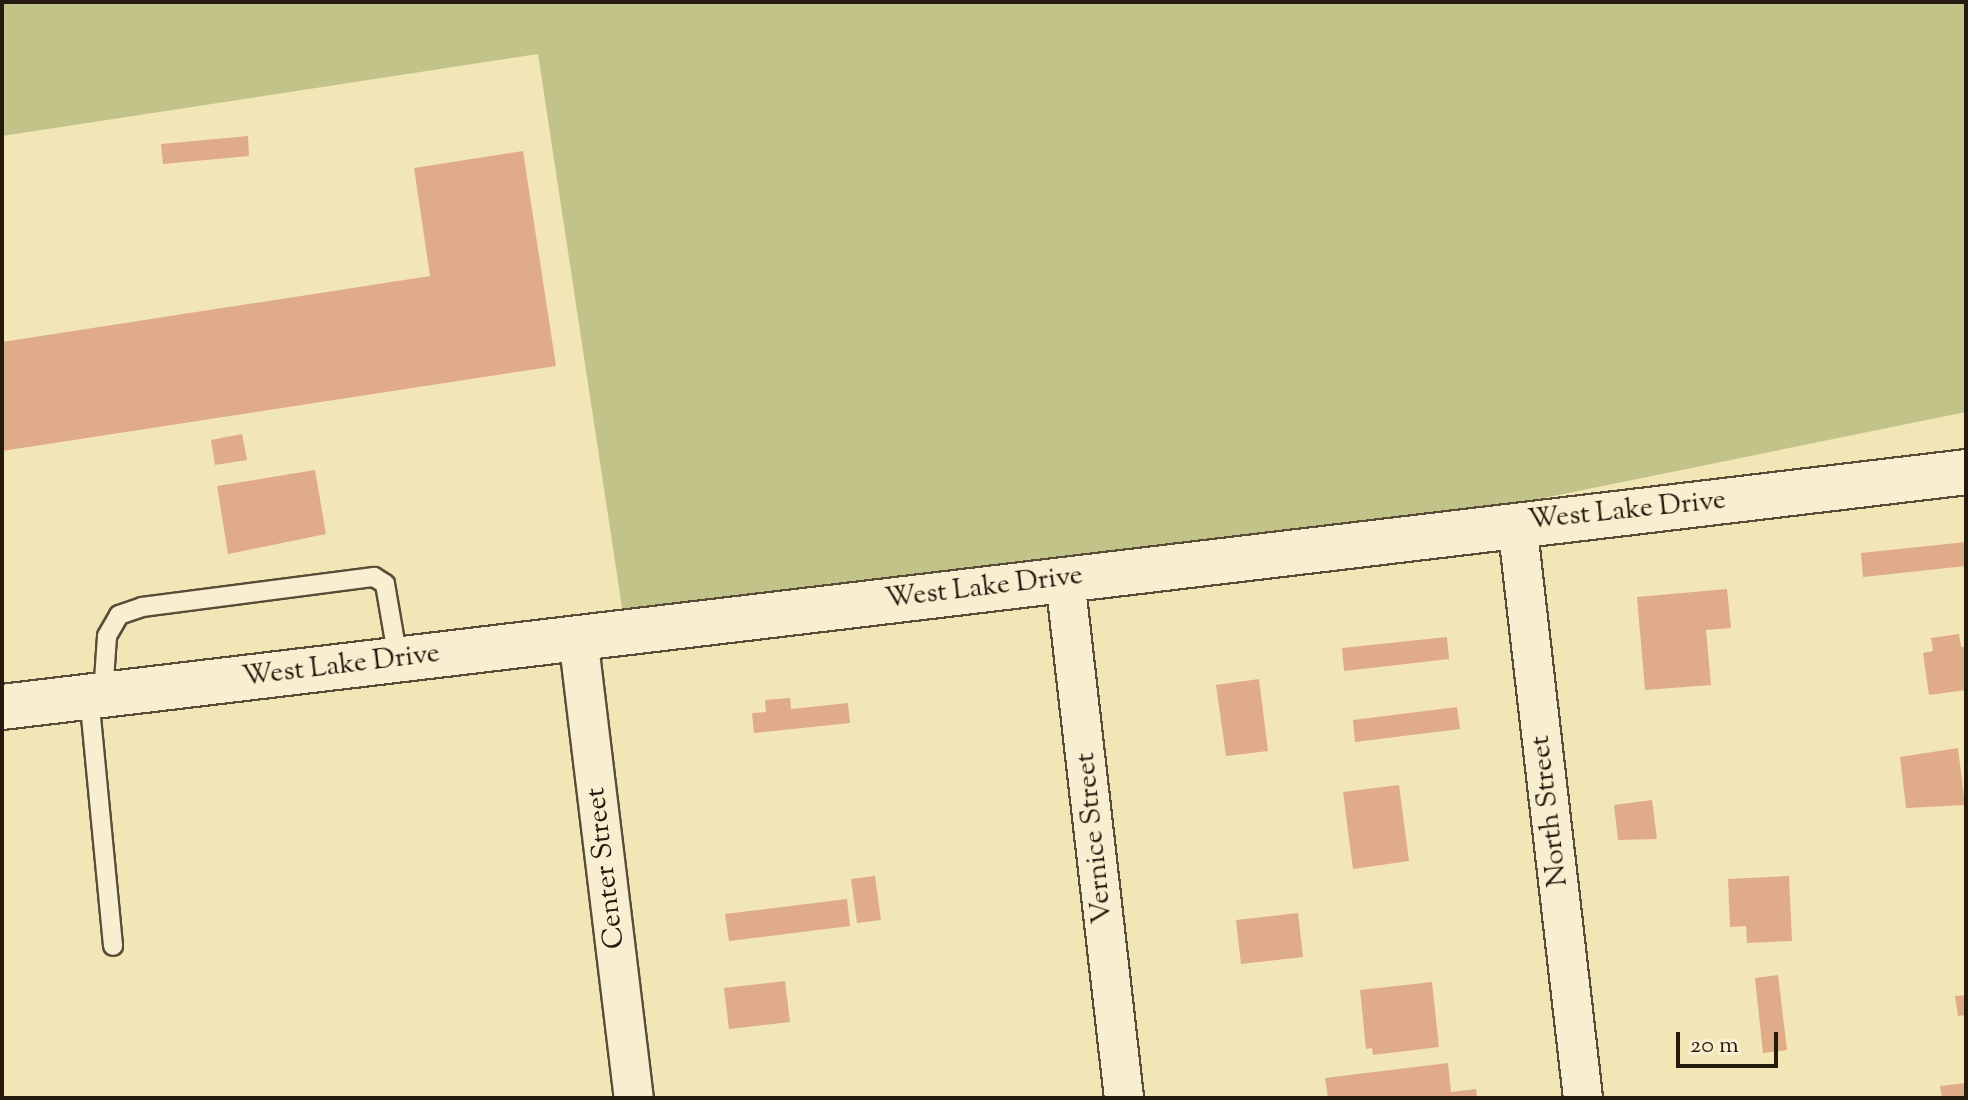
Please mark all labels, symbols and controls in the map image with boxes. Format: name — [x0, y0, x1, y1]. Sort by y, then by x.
street label: West Lake Drive — [1526, 484, 1728, 538]
street label: West Lake Drive — [883, 559, 1085, 617]
street label: West Lake Drive — [240, 637, 442, 695]
street label: North Street — [1524, 733, 1576, 889]
street label: Vernice Street — [1069, 751, 1121, 925]
street label: Center Street — [579, 785, 633, 951]
scale bar — [1680, 1016, 1782, 1066]
text: 20 m — [1690, 1029, 1739, 1063]

